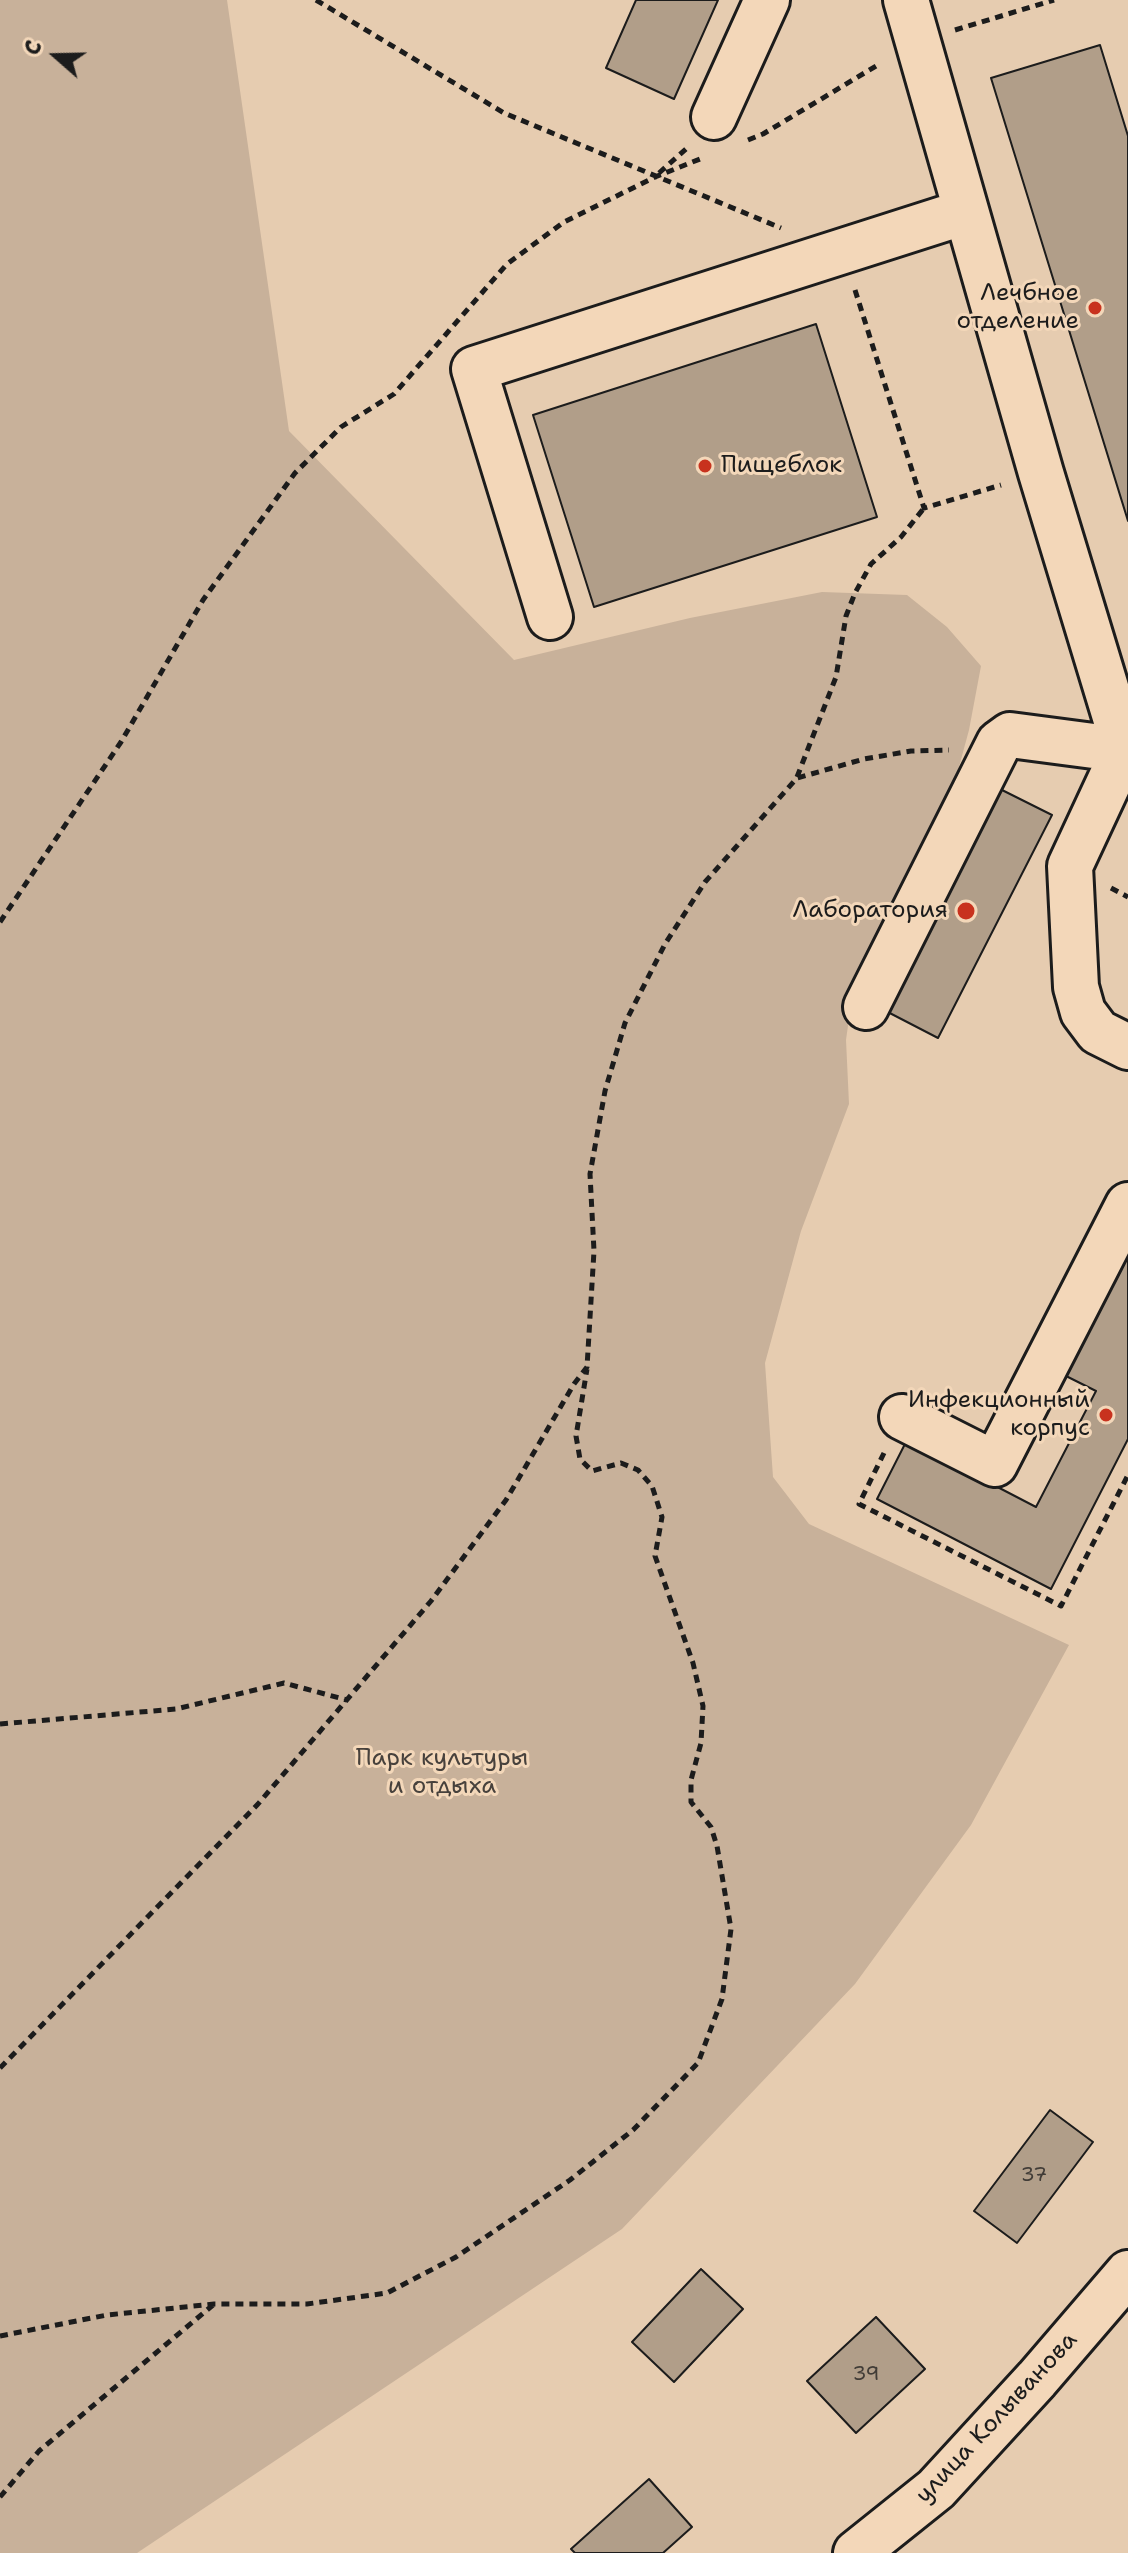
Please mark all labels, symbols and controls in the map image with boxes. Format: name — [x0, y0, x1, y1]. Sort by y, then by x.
north arrow — [16, 16, 96, 96]
text: С — [17, 36, 49, 59]
place label: Лечбное отделение — [956, 280, 1079, 336]
marker: Лечбное отделение — [1086, 299, 1104, 317]
place label: Пищеблок — [721, 452, 842, 480]
marker: Пищеблок — [696, 457, 714, 475]
place label: Лаборатория — [793, 897, 948, 925]
marker: Лаборатория — [955, 900, 977, 922]
place label: Инфекционный корпус — [908, 1387, 1090, 1443]
marker: Инфекционный корпус — [1097, 1406, 1115, 1424]
park label: Парк культуры и отдыха — [356, 1745, 528, 1801]
house number: 37 — [1021, 2164, 1047, 2188]
street label: улица Колыванова — [910, 2326, 1084, 2510]
house number: 39 — [853, 2363, 879, 2387]

